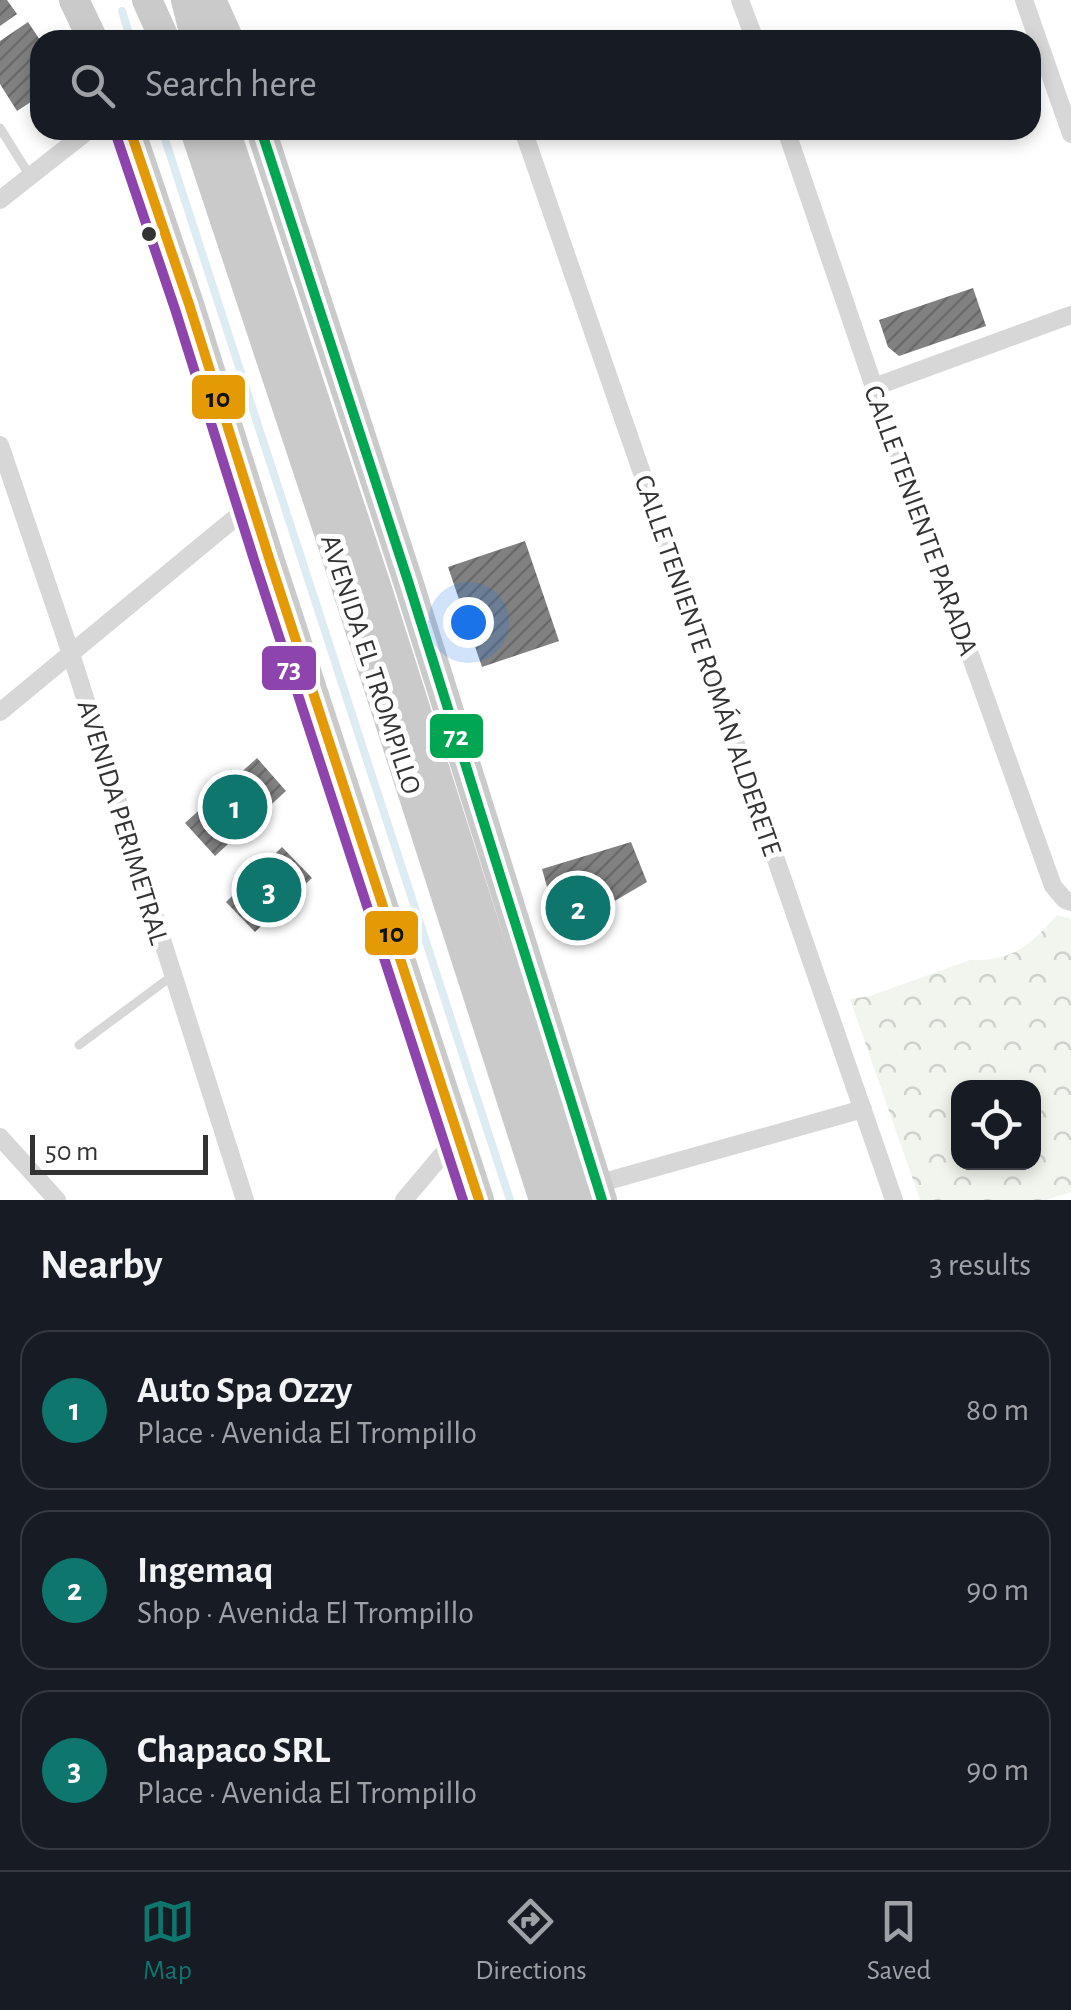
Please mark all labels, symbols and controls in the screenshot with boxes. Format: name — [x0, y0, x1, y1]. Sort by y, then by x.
search box — [30, 30, 1041, 140]
icon: search — [65, 58, 120, 113]
text: Search here — [145, 66, 317, 104]
unlabelled marker — [139, 224, 159, 244]
line badge: 10 — [190, 373, 247, 421]
street label: CALLE TENIENTE PARADA — [858, 382, 982, 659]
text: 10 — [206, 385, 230, 413]
street label: CALLE TENIENTE ROMÁN ALDERETE — [629, 471, 788, 860]
street label: AVENIDA EL TROMPILLO — [315, 532, 425, 798]
your location — [443, 597, 494, 648]
line badge: 73 — [260, 644, 318, 692]
text: 73 — [277, 655, 301, 683]
street label: AVENIDA PERIMETRAL — [72, 697, 173, 948]
line badge: 72 — [428, 712, 485, 760]
text: 72 — [443, 723, 469, 751]
pin: 1 — [202, 770, 268, 844]
pin: 3 — [236, 852, 302, 928]
pin: 2 — [546, 870, 610, 946]
line badge: 10 — [363, 909, 420, 957]
text: 10 — [380, 920, 404, 948]
map controls — [951, 1080, 1041, 1170]
button: locate — [951, 1080, 1041, 1170]
scale bar — [30, 1130, 208, 1174]
text: 50 m — [45, 1138, 99, 1166]
text: Nearby — [40, 1244, 163, 1286]
text: 3 results — [929, 1249, 1031, 1281]
text: Auto Spa Ozzy — [137, 1372, 352, 1410]
text: 1 — [69, 1394, 80, 1426]
text: 80 m — [966, 1394, 1029, 1426]
text: Place · Avenida El Trompillo — [137, 1417, 477, 1449]
text: Ingemaq — [137, 1552, 274, 1590]
text: 2 — [67, 1574, 82, 1606]
text: 90 m — [966, 1574, 1029, 1606]
text: Shop · Avenida El Trompillo — [137, 1597, 474, 1629]
text: Chapaco SRL — [137, 1732, 330, 1770]
text: 3 — [68, 1754, 81, 1786]
text: 90 m — [966, 1754, 1029, 1786]
text: Place · Avenida El Trompillo — [137, 1777, 477, 1809]
tab: Map — [140, 1894, 195, 1988]
tab: Directions — [475, 1894, 587, 1988]
tab: Saved — [867, 1894, 931, 1988]

